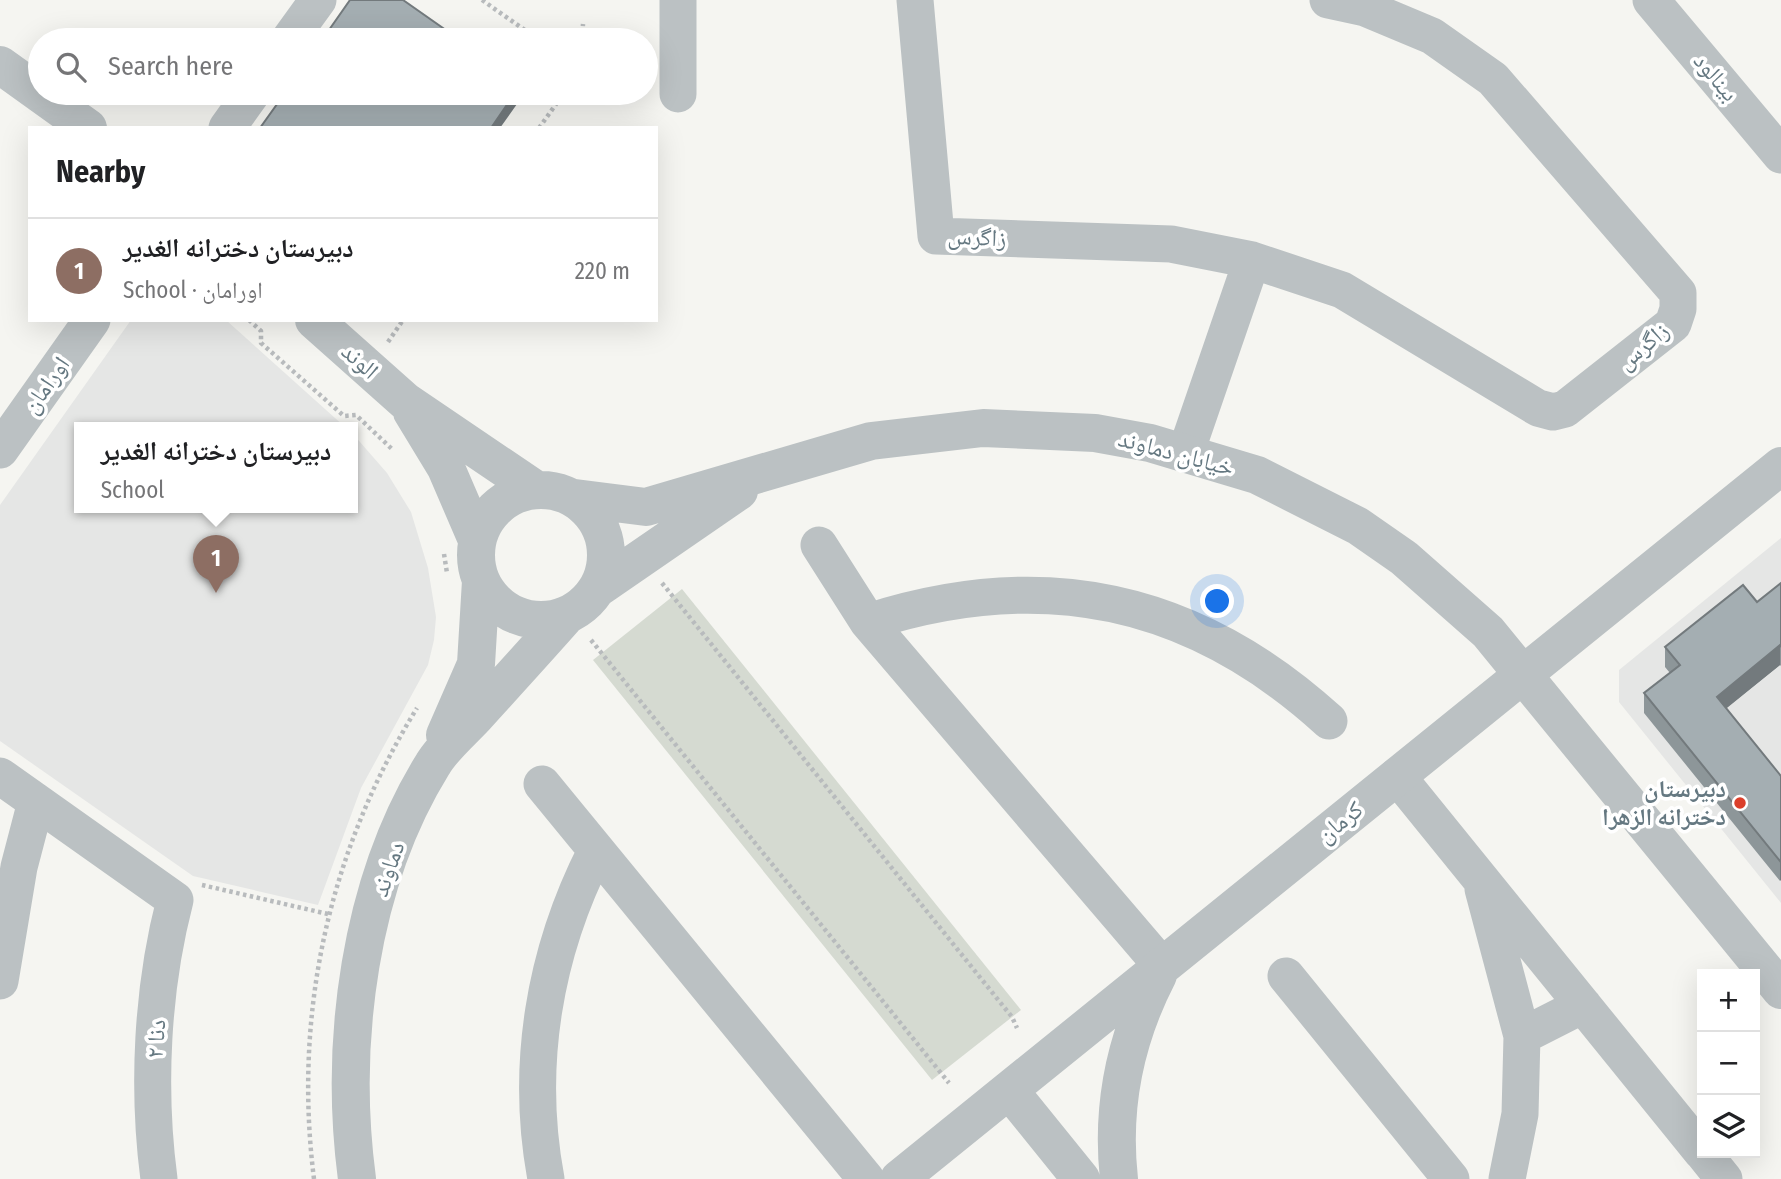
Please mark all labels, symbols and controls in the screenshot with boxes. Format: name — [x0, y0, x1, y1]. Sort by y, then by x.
search box — [28, 28, 658, 105]
street label: بینالود — [1688, 47, 1744, 107]
icon: search — [52, 48, 90, 86]
text: Search here — [108, 51, 233, 82]
text: Nearby — [56, 154, 145, 190]
street label: زاگرس — [947, 221, 1007, 253]
text: دبیرستان دخترانه الغدیر — [123, 233, 354, 264]
text: 1 — [74, 257, 84, 285]
text: 220 m — [575, 257, 630, 285]
text: School · اورامان — [123, 276, 263, 304]
street label: زاگرس — [1611, 316, 1675, 376]
street label: الوند — [336, 337, 384, 385]
street label: اورامان — [16, 351, 76, 419]
popup — [74, 422, 358, 513]
street label: خیابان دماوند — [1115, 424, 1237, 482]
text: دبیرستان دخترانه الغدیر — [101, 436, 331, 467]
text: School — [101, 476, 164, 504]
pin: 1 — [193, 535, 239, 593]
your location — [1200, 584, 1234, 618]
place label: دبیرستان دخترانه الزهرا — [1602, 775, 1726, 831]
street label: کرمان — [1311, 795, 1369, 849]
marker: دبیرستان دخترانه الزهرا — [1732, 795, 1748, 811]
street label: دماوند — [366, 838, 410, 900]
map controls — [1697, 969, 1760, 1158]
button: + — [1697, 969, 1760, 1032]
street label: دنا ۲ — [141, 1019, 171, 1059]
button: − — [1697, 1032, 1760, 1095]
button: layers — [1697, 1095, 1760, 1158]

